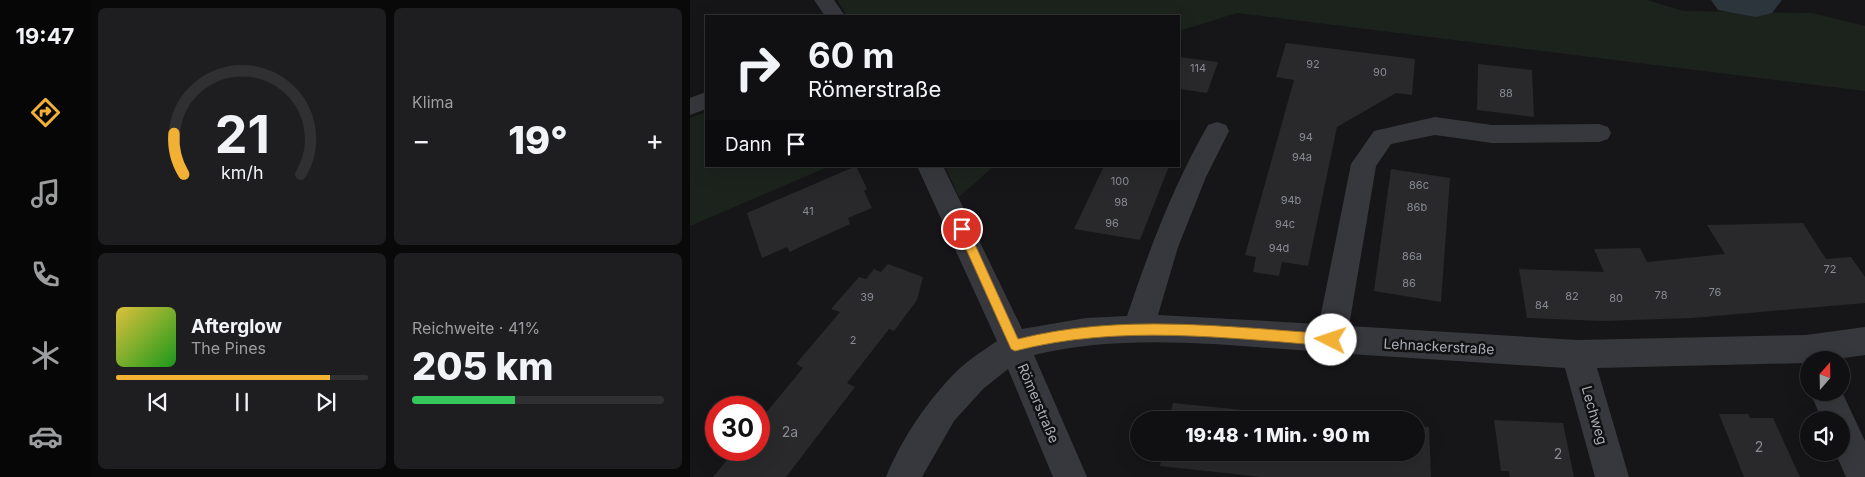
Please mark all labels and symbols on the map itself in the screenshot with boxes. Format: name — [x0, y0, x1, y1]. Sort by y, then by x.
house number: 92 — [1306, 57, 1320, 71]
house number: 114 — [1190, 61, 1206, 75]
house number: 90 — [1373, 65, 1387, 79]
house number: 88 — [1499, 86, 1513, 100]
house number: 94 — [1299, 130, 1313, 144]
house number: 94a — [1292, 150, 1312, 164]
house number: 100 — [1111, 174, 1129, 188]
house number: 86c — [1409, 178, 1429, 192]
house number: 94b — [1281, 193, 1302, 207]
house number: 98 — [1114, 195, 1128, 209]
house number: 86b — [1407, 200, 1427, 214]
house number: 41 — [802, 204, 814, 218]
pin — [941, 208, 983, 250]
house number: 96 — [1105, 216, 1119, 230]
house number: 94c — [1275, 217, 1295, 231]
house number: 94d — [1269, 241, 1289, 255]
house number: 86a — [1402, 249, 1422, 263]
house number: 72 — [1824, 262, 1836, 276]
house number: 86 — [1402, 276, 1416, 290]
house number: 76 — [1709, 285, 1722, 299]
house number: 78 — [1655, 288, 1668, 302]
house number: 82 — [1565, 289, 1579, 303]
house number: 39 — [860, 290, 874, 304]
house number: 80 — [1609, 291, 1623, 305]
house number: 84 — [1535, 298, 1549, 312]
position arrow — [1304, 313, 1356, 365]
house number: 2 — [850, 333, 856, 347]
street label: Lehnackerstraße — [1383, 335, 1495, 357]
north arrow — [1800, 351, 1850, 401]
street label: Römerstraße — [1015, 361, 1063, 445]
street label: Lechweg — [1579, 384, 1611, 446]
speed limit sign: 30 — [705, 396, 770, 461]
house number: 2a — [782, 423, 798, 440]
house number: 2 — [1755, 438, 1763, 455]
house number: 2 — [1554, 445, 1562, 462]

